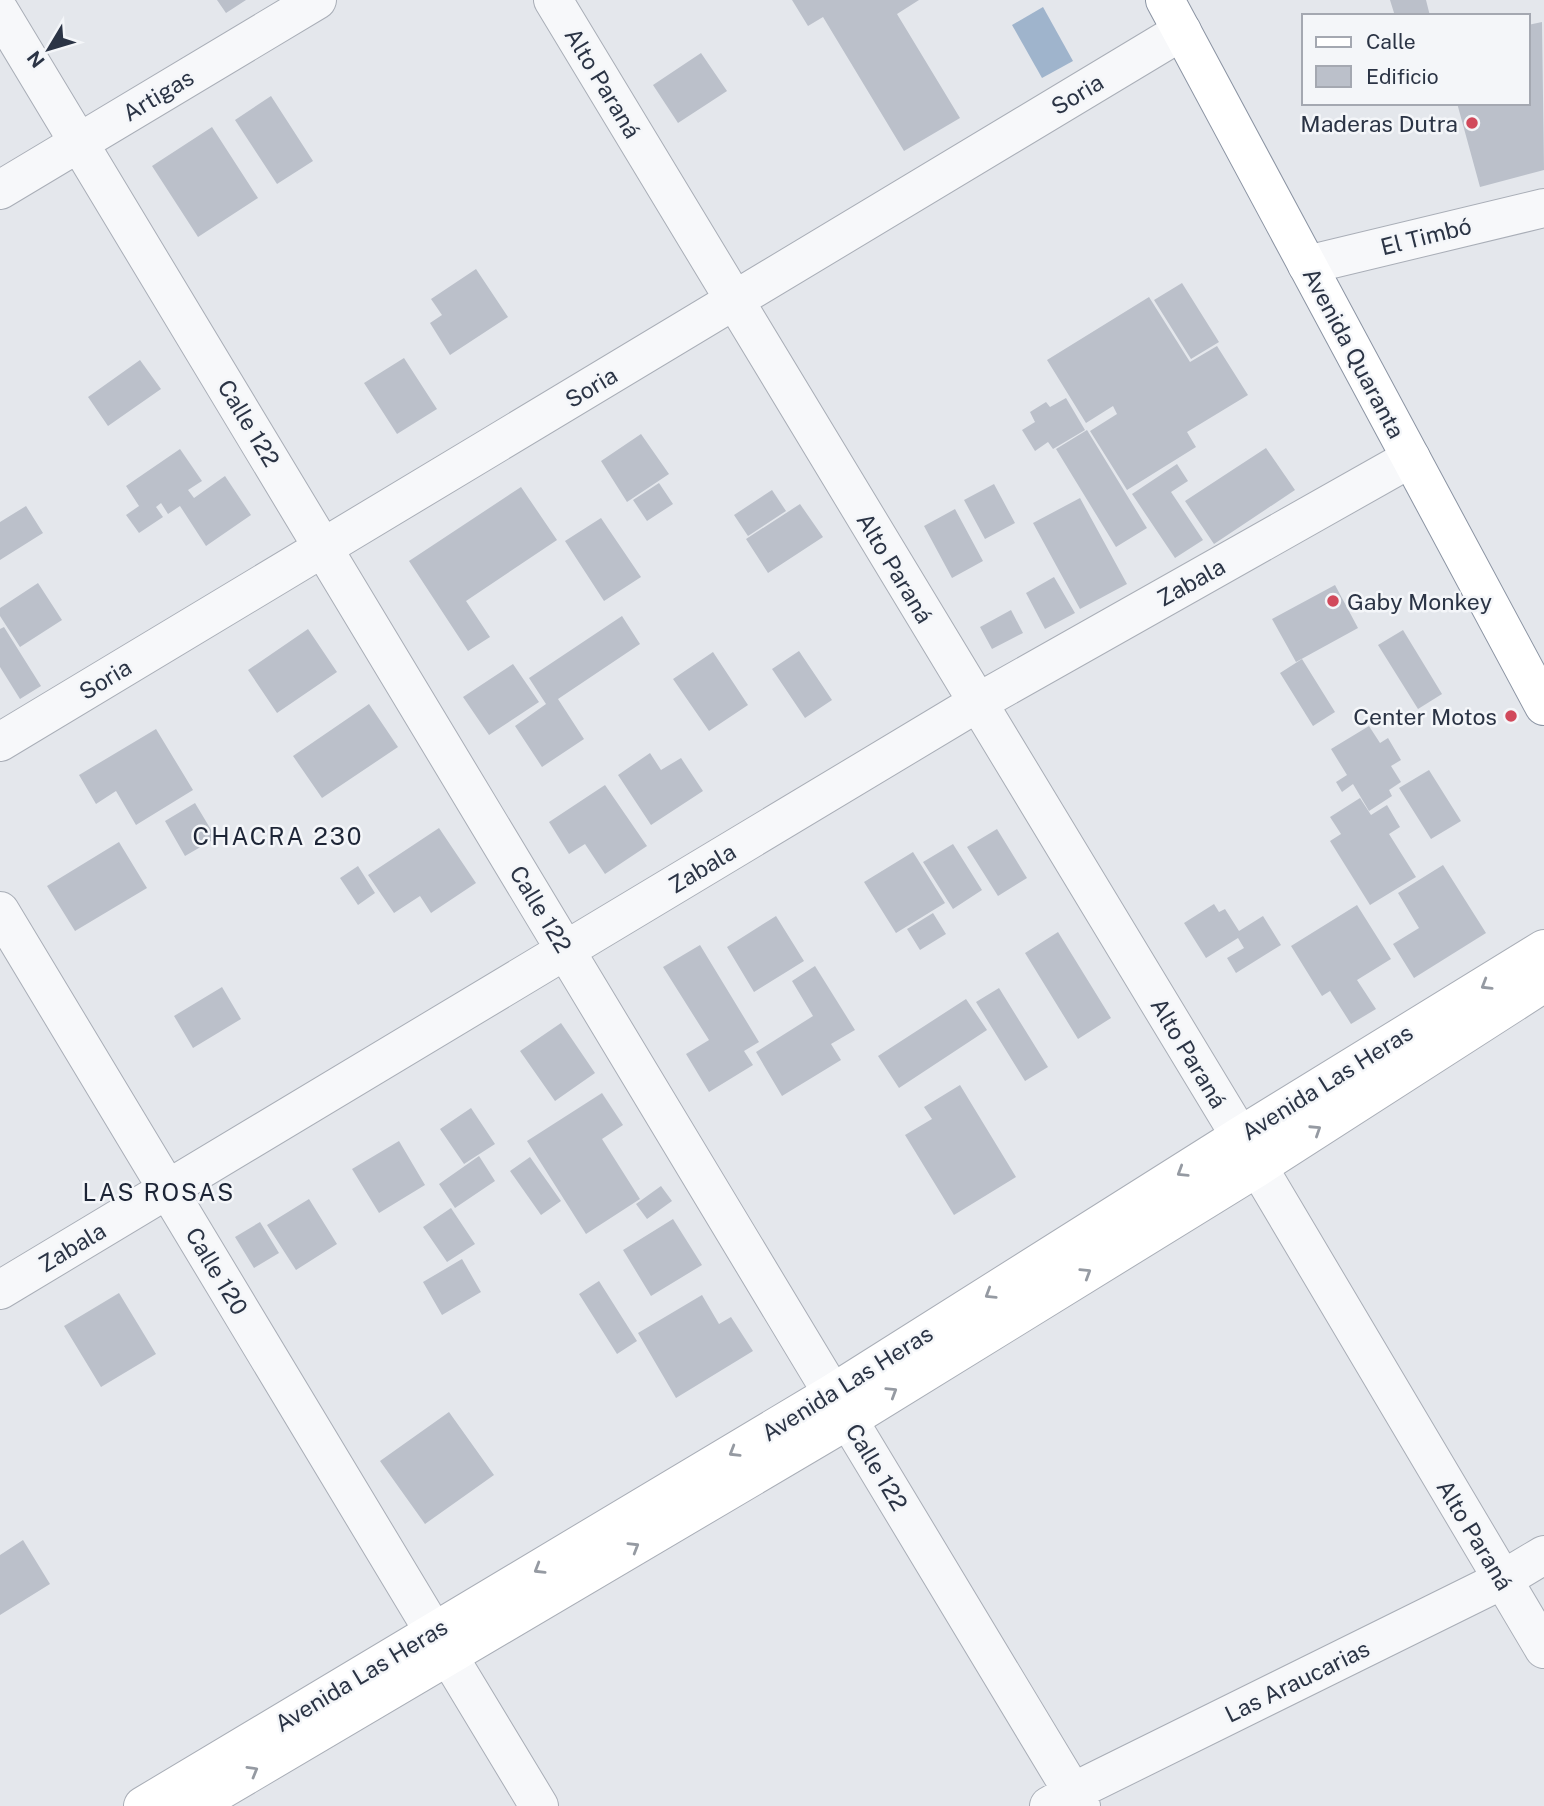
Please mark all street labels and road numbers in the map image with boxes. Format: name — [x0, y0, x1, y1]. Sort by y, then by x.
street label: Alto Paraná — [560, 23, 646, 143]
street label: Artigas — [118, 63, 198, 127]
street label: Soria — [1046, 68, 1108, 120]
street label: El Timbó — [1378, 212, 1474, 260]
street label: Avenida Quaranta — [1298, 263, 1410, 443]
street label: Soria — [560, 361, 622, 413]
street label: Calle 122 — [213, 375, 285, 471]
street label: Alto Paraná — [852, 508, 938, 628]
street label: Zabala — [1152, 552, 1230, 612]
street label: Soria — [74, 653, 136, 705]
street label: Zabala — [664, 838, 740, 898]
street label: Calle 122 — [505, 861, 577, 957]
street label: Alto Paraná — [1146, 993, 1232, 1113]
street label: Avenida Las Heras — [1237, 1019, 1417, 1145]
street label: Zabala — [34, 1217, 110, 1277]
street label: Calle 120 — [180, 1222, 254, 1320]
street label: Avenida Las Heras — [757, 1320, 937, 1446]
street label: Calle 122 — [841, 1419, 913, 1515]
street label: Alto Paraná — [1432, 1475, 1518, 1595]
street label: Avenida Las Heras — [270, 1613, 452, 1737]
street label: Las Araucarias — [1220, 1634, 1374, 1728]

